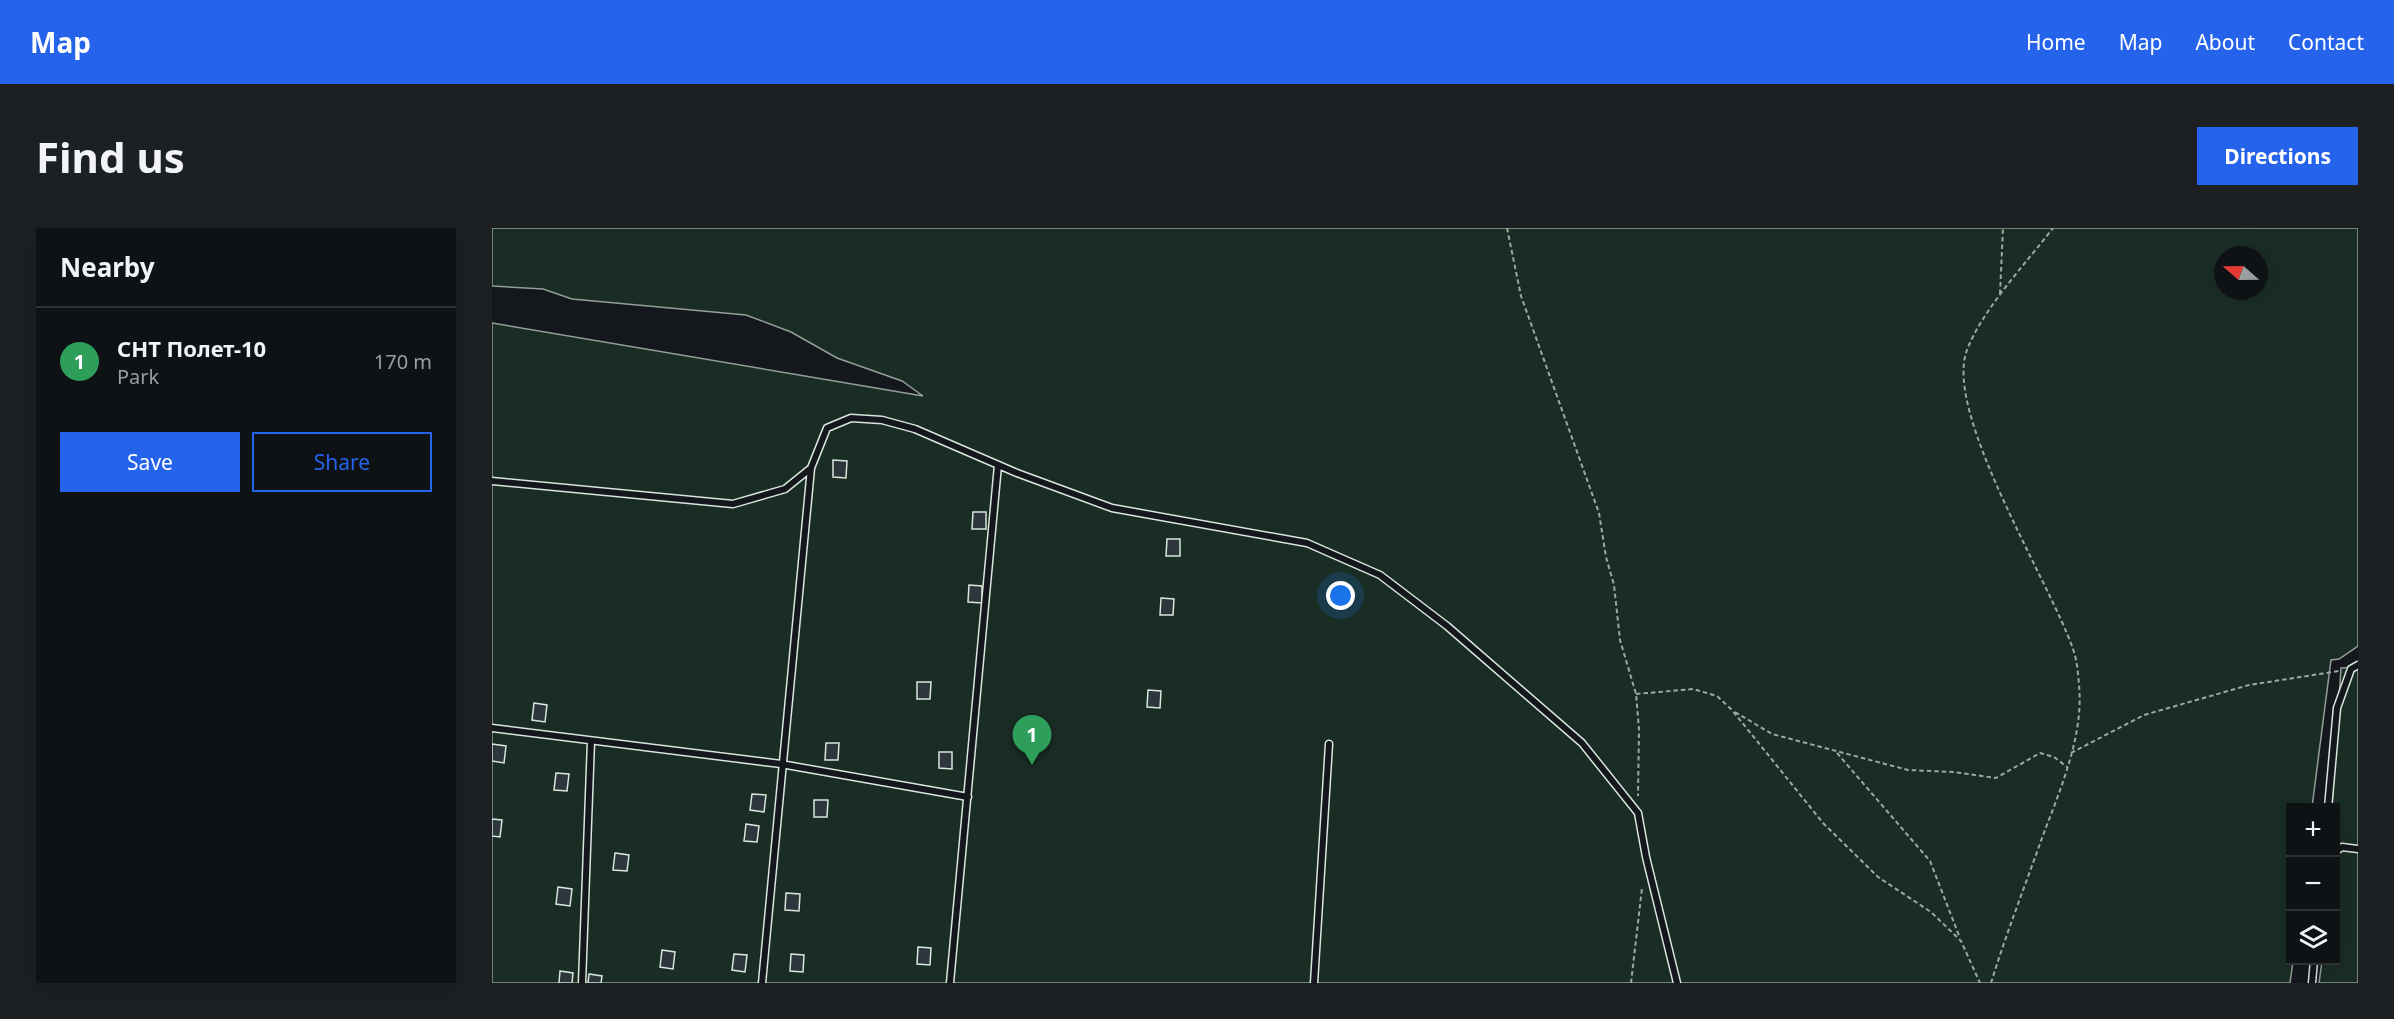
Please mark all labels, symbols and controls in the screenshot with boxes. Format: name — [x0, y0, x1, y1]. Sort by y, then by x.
text: Map — [30, 23, 91, 61]
text: Home — [2026, 28, 2086, 56]
text: Map — [2119, 28, 2162, 56]
text: About — [2195, 28, 2255, 56]
text: Contact — [2288, 28, 2364, 56]
button: Directions — [2197, 127, 2358, 185]
text: Find us — [36, 128, 185, 185]
north arrow — [2214, 246, 2268, 300]
text: Nearby — [60, 249, 155, 285]
text: СНТ Полет-10 — [117, 333, 266, 363]
text: 1 — [74, 348, 85, 375]
text: 170 m — [374, 348, 432, 375]
text: Park — [117, 363, 159, 390]
button: Save — [60, 432, 240, 492]
button: Share — [252, 432, 432, 492]
your location — [1326, 581, 1355, 610]
pin: 1 — [1012, 716, 1052, 765]
map controls — [2286, 803, 2340, 965]
button: + — [2286, 803, 2340, 857]
button: − — [2286, 857, 2340, 911]
button: layers — [2286, 911, 2340, 965]

